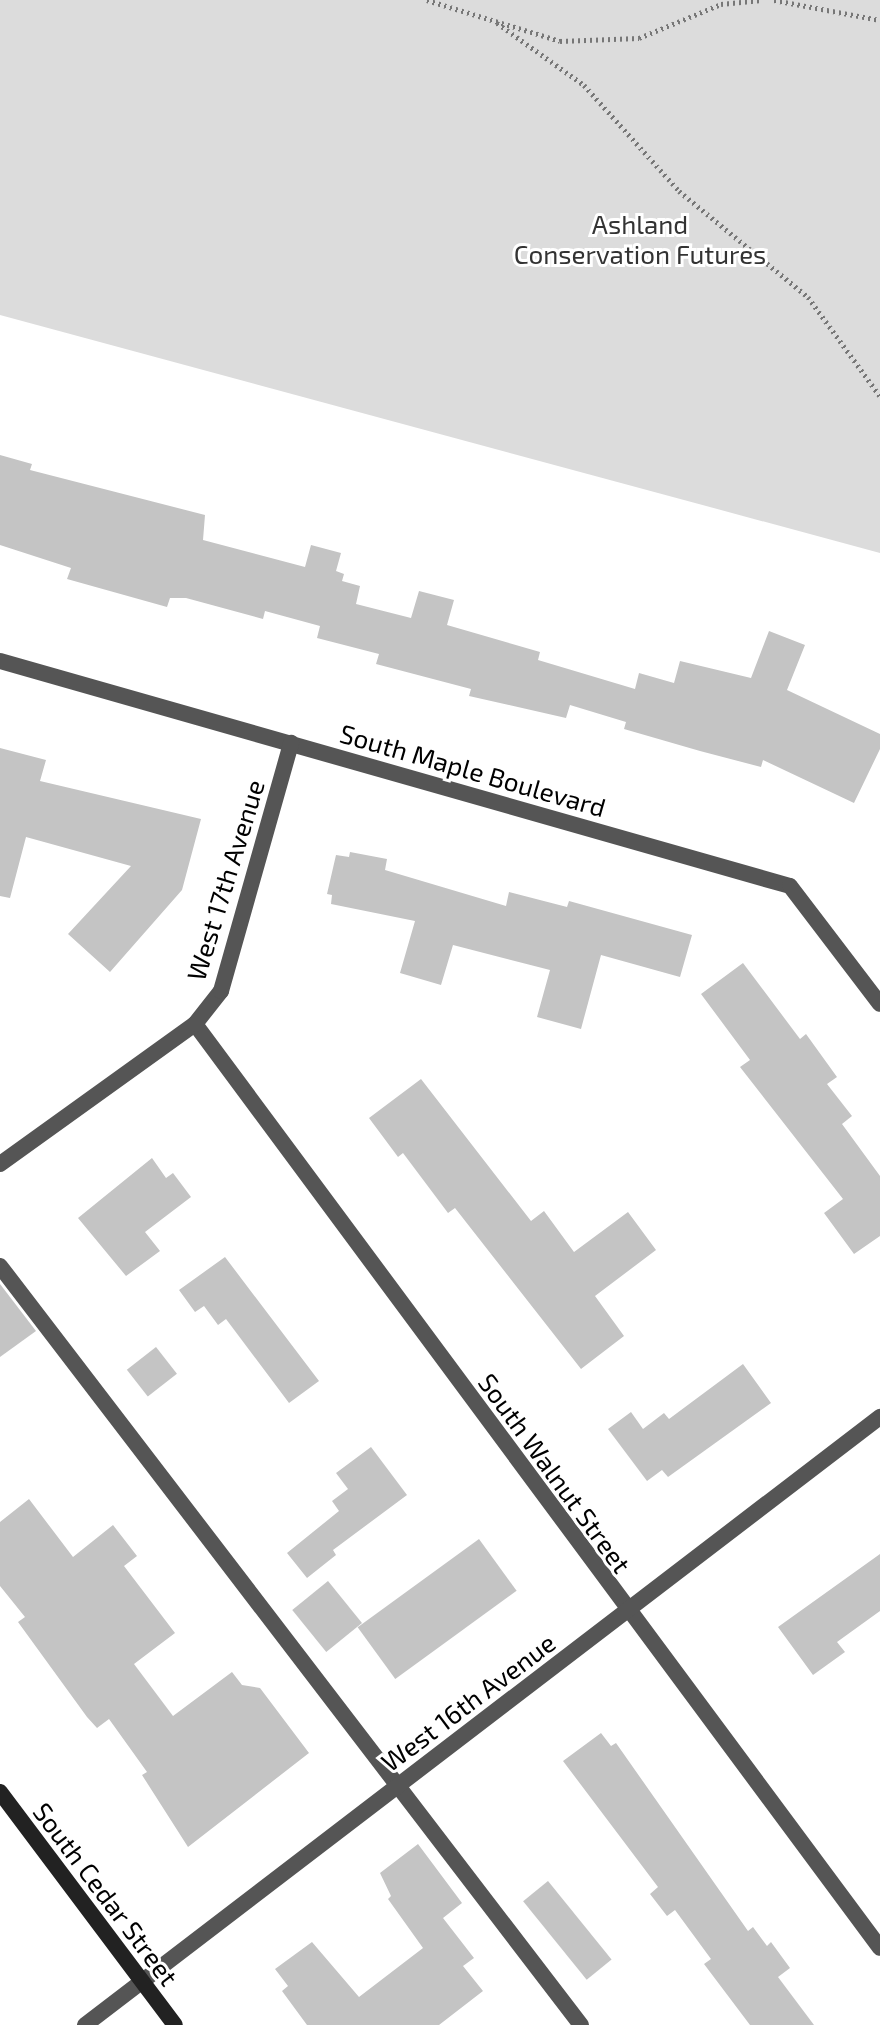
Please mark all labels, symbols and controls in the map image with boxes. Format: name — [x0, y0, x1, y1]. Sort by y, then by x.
park label: Ashland Conservation Futures — [514, 208, 766, 270]
street label: South Maple Boulevard — [337, 717, 609, 823]
street label: West 17th Avenue — [180, 776, 270, 984]
street label: South Walnut Street — [472, 1367, 638, 1579]
street label: West 16th Avenue — [375, 1626, 561, 1778]
street label: South Cedar Street — [27, 1796, 185, 1992]

